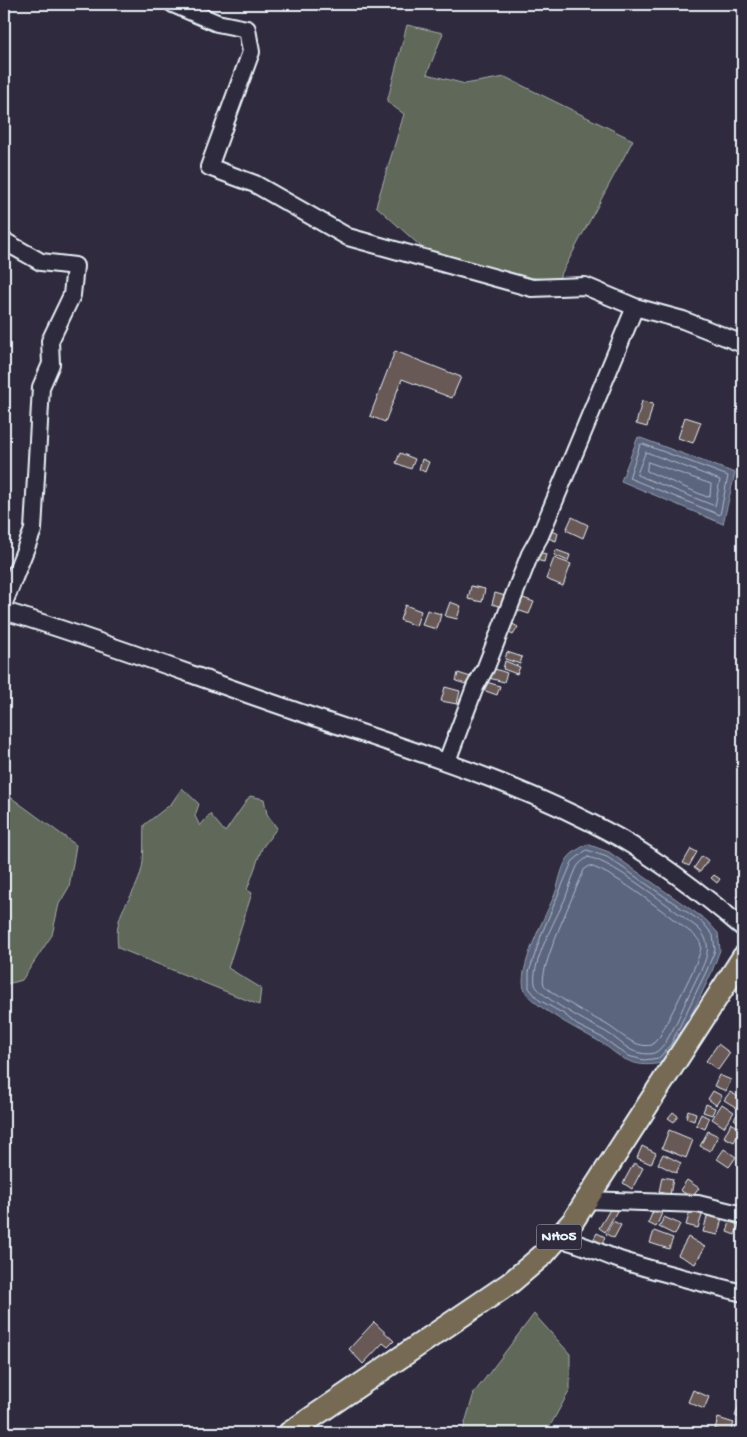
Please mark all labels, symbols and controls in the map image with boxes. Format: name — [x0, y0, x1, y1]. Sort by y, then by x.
road number: NH05 — [536, 1224, 582, 1250]

